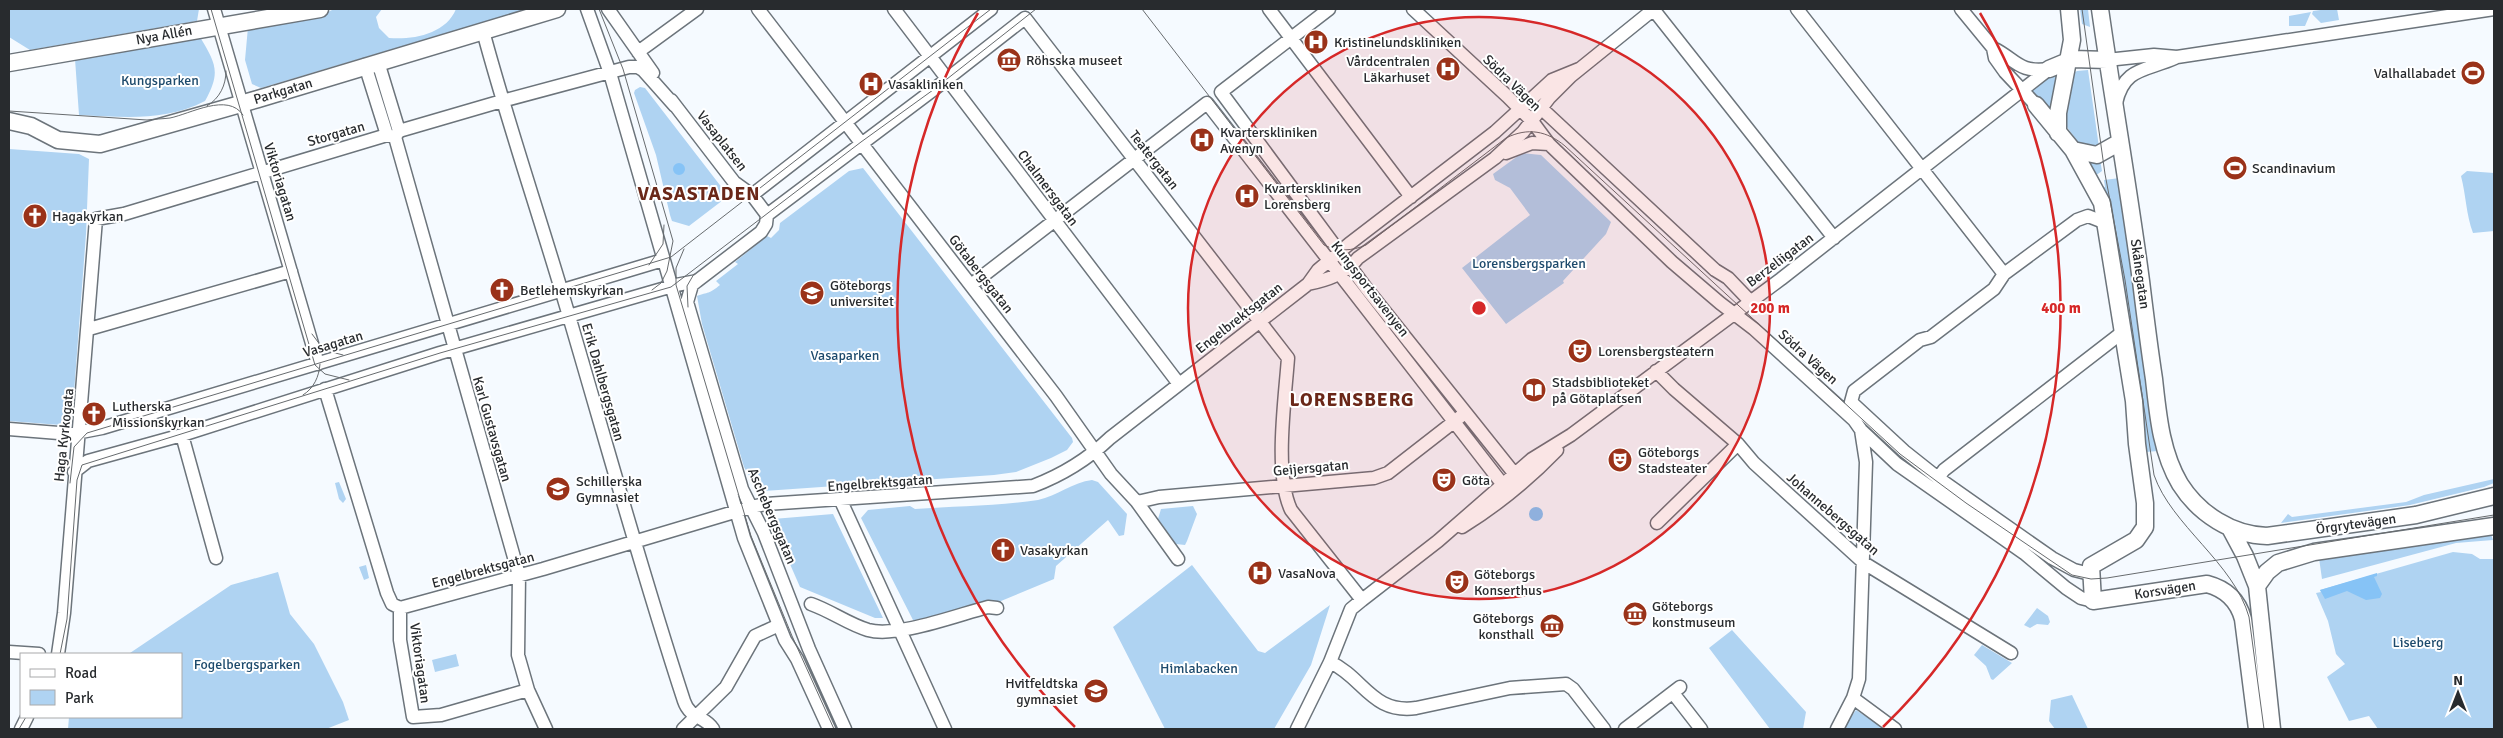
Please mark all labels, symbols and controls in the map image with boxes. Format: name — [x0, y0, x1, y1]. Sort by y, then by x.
street label: Nya Allén — [134, 22, 194, 48]
hospital icon: Kristinelundskliniken — [1303, 29, 1329, 55]
place label: Kristinelundskliniken — [1334, 34, 1461, 51]
museum icon: Röhsska museet — [996, 47, 1022, 73]
street label: Södra Vägen — [1479, 51, 1545, 115]
place label: Röhsska museet — [1026, 52, 1123, 69]
place label: Vårdcentralen Läkarhuset — [1346, 53, 1430, 86]
hospital icon: Vårdcentralen Läkarhuset — [1435, 56, 1461, 82]
sports icon: Valhallabadet — [2460, 60, 2486, 86]
place label: Valhallabadet — [2374, 65, 2456, 82]
hospital icon: Vasakliniken — [858, 71, 884, 97]
park label: Kungsparken — [121, 72, 199, 89]
street label: Parkgatan — [251, 74, 315, 108]
place label: Vasakliniken — [888, 76, 963, 93]
street label: Vasaplatsen — [693, 107, 751, 175]
street label: Storgatan — [305, 118, 367, 150]
place label: Kvarterskliniken Avenyn — [1220, 124, 1317, 157]
street label: Teatergatan — [1126, 127, 1182, 193]
hospital icon: Kvarterskliniken Avenyn — [1189, 127, 1215, 153]
street label: Viktoriagatan — [260, 141, 300, 223]
street label: Chalmersgatan — [1014, 147, 1082, 229]
sports icon: Scandinavium — [2222, 155, 2248, 181]
place label: Scandinavium — [2252, 160, 2336, 177]
place label: Kvarterskliniken Lorensberg — [1264, 180, 1361, 213]
district label: VASASTADEN — [637, 182, 761, 206]
hospital icon: Kvarterskliniken Lorensberg — [1234, 183, 1260, 209]
church icon: Hagakyrkan — [22, 203, 48, 229]
place label: Hagakyrkan — [52, 208, 123, 225]
street label: Berzeliigatan — [1743, 229, 1817, 291]
street label: Götabergsgatan — [945, 231, 1017, 317]
street label: Kungsportsavenyen — [1327, 238, 1413, 340]
street label: Skånegatan — [2127, 238, 2153, 310]
park label: Lorensbergsparken — [1472, 255, 1586, 272]
church icon: Betlehemskyrkan — [489, 277, 515, 303]
place label: Göteborgs universitet — [830, 277, 894, 310]
street label: Engelbrektsgatan — [1192, 279, 1286, 357]
school or university icon: Göteborgs universitet — [799, 280, 825, 306]
place label: Betlehemskyrkan — [520, 282, 624, 299]
centre of rings — [1470, 299, 1488, 317]
text: 200 m — [1750, 299, 1790, 317]
text: 400 m — [2041, 299, 2081, 317]
street label: Erik Dahlbergsgatan — [578, 321, 628, 443]
street label: Södra Vägen — [1775, 326, 1841, 388]
street label: Vasagatan — [301, 327, 365, 361]
theatre icon: Lorensbergsteatern — [1567, 338, 1593, 364]
place label: Lorensbergsteatern — [1598, 343, 1714, 360]
park label: Vasaparken — [811, 347, 879, 364]
street label: Karl Gustavsgatan — [469, 374, 515, 484]
place label: Stadsbiblioteket på Götaplatsen — [1552, 374, 1649, 407]
library icon: Stadsbiblioteket på Götaplatsen — [1521, 377, 1547, 403]
street label: Haga Kyrkogata — [51, 387, 77, 483]
district label: LORENSBERG — [1289, 388, 1415, 412]
place label: Lutherska Missionskyrkan — [112, 398, 205, 431]
church icon: Lutherska Missionskyrkan — [81, 401, 107, 427]
place label: Göteborgs Stadsteater — [1638, 444, 1708, 477]
theatre icon: Göteborgs Stadsteater — [1607, 447, 1633, 473]
street label: Geijersgatan — [1272, 456, 1350, 480]
street label: Aschebergsgatan — [744, 465, 800, 567]
theatre icon: Göta — [1431, 467, 1457, 493]
street label: Johannebergsgatan — [1783, 469, 1883, 559]
street label: Engelbrektsgatan — [827, 471, 933, 495]
place label: Göta — [1462, 472, 1490, 489]
place label: Schillerska Gymnasiet — [576, 473, 642, 506]
school or university icon: Schillerska Gymnasiet — [545, 476, 571, 502]
street label: Örgrytevägen — [2315, 510, 2397, 538]
church icon: Vasakyrkan — [990, 537, 1016, 563]
place label: Vasakyrkan — [1020, 542, 1088, 559]
street label: Engelbrektsgatan — [430, 548, 536, 592]
hospital icon: VasaNova — [1247, 560, 1273, 586]
place label: VasaNova — [1278, 565, 1336, 582]
place label: Göteborgs Konserthus — [1474, 566, 1542, 599]
theatre icon: Göteborgs Konserthus — [1444, 569, 1470, 595]
street label: Korsvägen — [2133, 577, 2197, 603]
place label: Göteborgs konstmuseum — [1652, 598, 1735, 631]
museum icon: Göteborgs konstmuseum — [1622, 601, 1648, 627]
place label: Göteborgs konsthall — [1473, 610, 1534, 643]
museum icon: Göteborgs konsthall — [1539, 613, 1565, 639]
street label: Viktoriagatan — [406, 622, 434, 704]
park label: Liseberg — [2393, 634, 2443, 651]
legend — [20, 653, 182, 718]
park label: Fogelbergsparken — [194, 656, 300, 673]
park label: Himlabacken — [1160, 660, 1238, 677]
text: Road — [65, 664, 97, 682]
north arrow — [2433, 668, 2483, 718]
text: N — [2453, 672, 2463, 689]
place label: Hvitfeldtska gymnasiet — [1005, 675, 1078, 708]
school or university icon: Hvitfeldtska gymnasiet — [1083, 678, 1109, 704]
text: Park — [65, 689, 94, 707]

